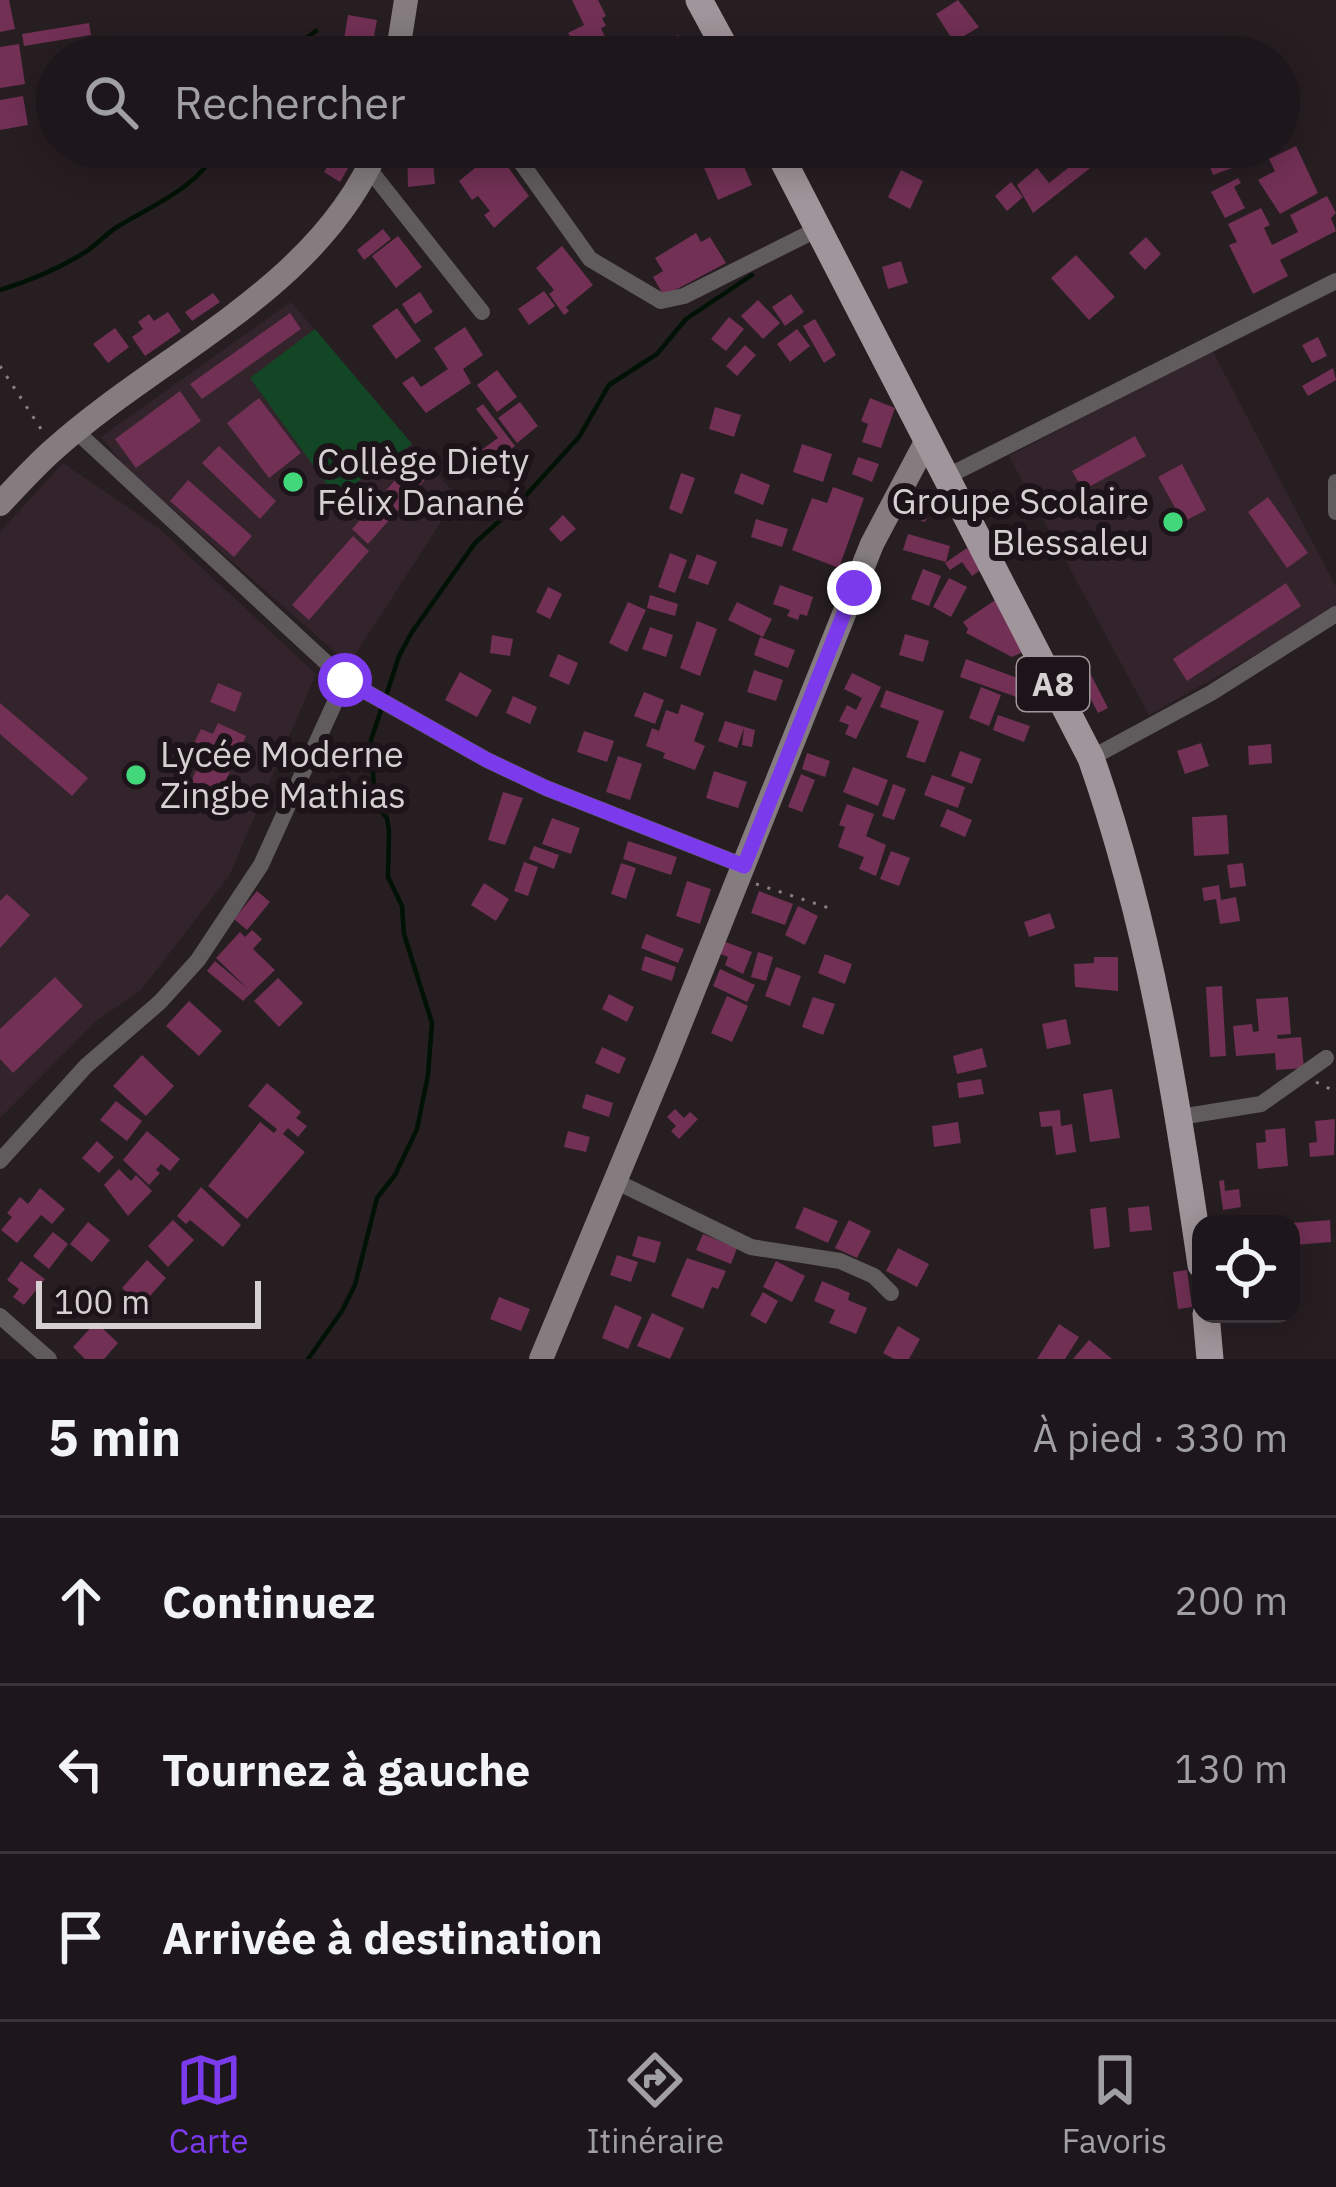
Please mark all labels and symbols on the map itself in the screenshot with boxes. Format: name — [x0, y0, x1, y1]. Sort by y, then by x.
place label: Collège Diety Félix Danané — [317, 437, 529, 525]
marker: Collège Diety Félix Danané — [280, 469, 306, 495]
place label: Groupe Scolaire Blessaleu — [891, 477, 1149, 565]
marker: Groupe Scolaire Blessaleu — [1160, 509, 1186, 535]
route end — [827, 561, 881, 615]
route start — [318, 653, 372, 707]
road number: A8 — [1017, 657, 1089, 711]
place label: Lycée Moderne Zingbe Mathias — [160, 730, 406, 818]
marker: Lycée Moderne Zingbe Mathias — [123, 762, 149, 788]
scale bar — [36, 1275, 261, 1328]

